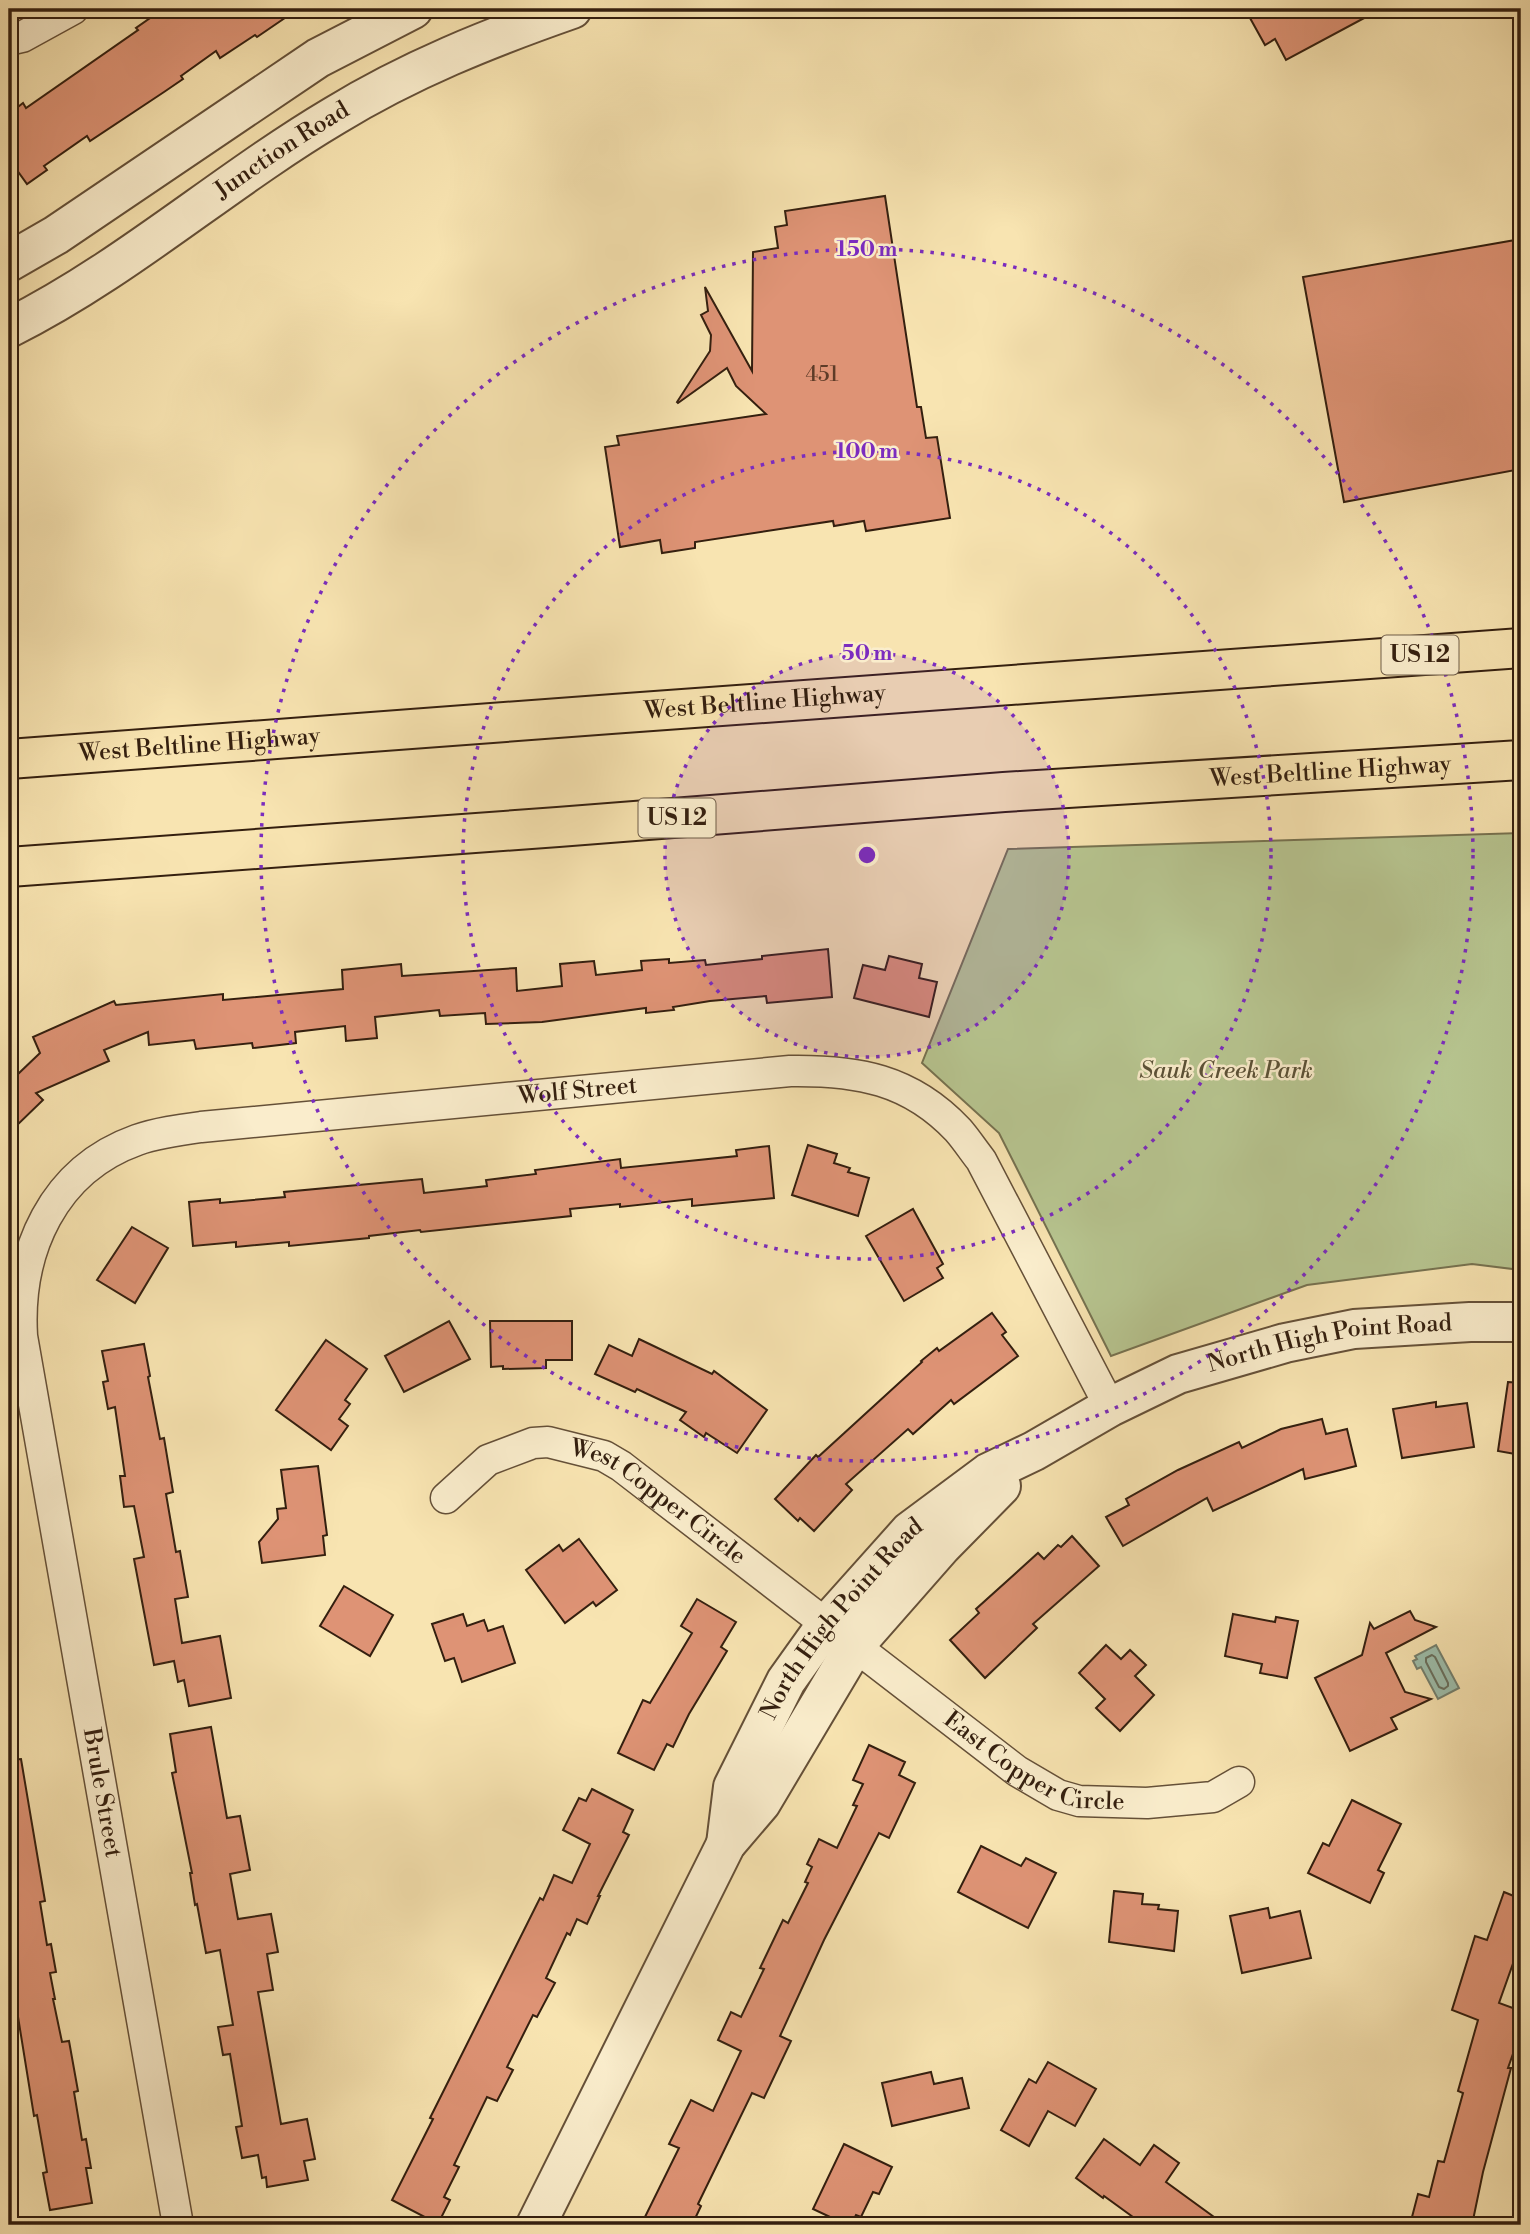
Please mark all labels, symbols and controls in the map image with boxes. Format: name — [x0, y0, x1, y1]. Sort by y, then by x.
street label: Junction Road — [208, 95, 355, 206]
text: 150 m — [837, 237, 897, 263]
house number: 451 — [805, 362, 839, 388]
text: 100 m — [836, 439, 898, 465]
road number: US 12 — [1382, 636, 1458, 674]
text: 50 m — [842, 641, 892, 667]
street label: West Beltline Highway — [642, 678, 887, 727]
street label: West Beltline Highway — [77, 721, 322, 769]
street label: West Beltline Highway — [1208, 749, 1453, 794]
road number: US 12 — [638, 798, 716, 838]
centre of rings — [855, 843, 879, 867]
park label: Sauk Creek Park — [1139, 1056, 1313, 1086]
street label: Wolf Street — [516, 1071, 639, 1112]
street label: North High Point Road — [1204, 1308, 1453, 1380]
street label: West Copper Circle — [566, 1433, 752, 1572]
street label: North High Point Road — [754, 1511, 929, 1725]
street label: East Copper Circle — [937, 1705, 1125, 1817]
street label: Brule Street — [76, 1725, 128, 1861]

